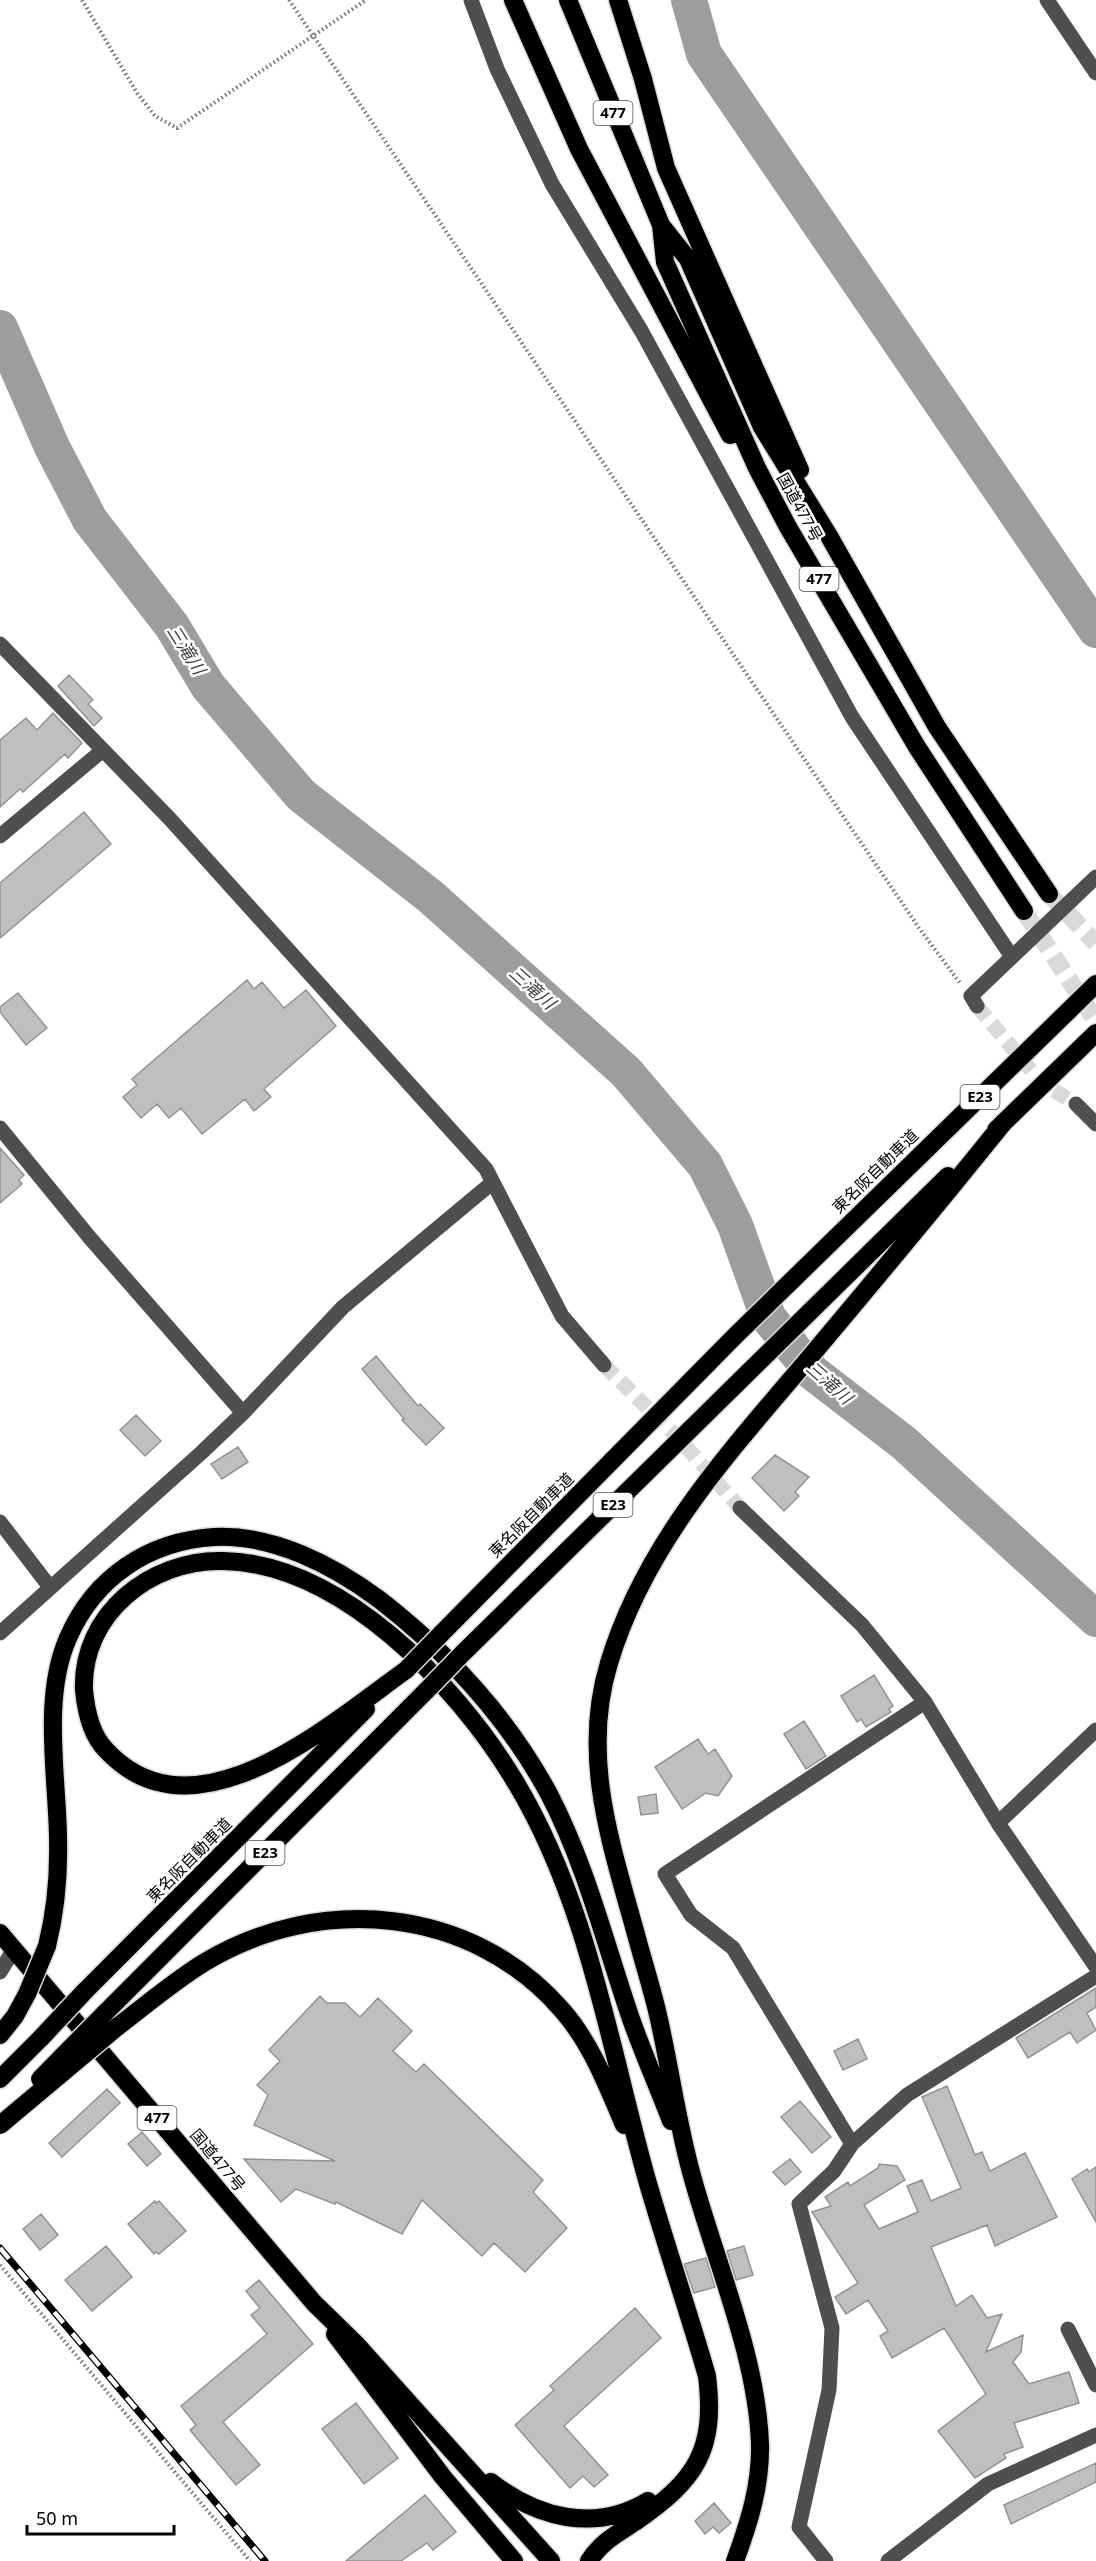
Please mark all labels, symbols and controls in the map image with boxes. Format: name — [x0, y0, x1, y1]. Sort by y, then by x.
road number: 477 — [594, 101, 632, 125]
street label: 国道477号 — [772, 469, 828, 545]
road number: 477 — [800, 567, 838, 591]
water label: 三滝川 — [162, 620, 212, 680]
water label: 三滝川 — [505, 960, 562, 1016]
road number: E23 — [960, 1085, 1000, 1109]
street label: 東名阪自動車道 — [827, 1124, 923, 1218]
water label: 三滝川 — [801, 1355, 859, 1410]
street label: 東名阪自動車道 — [484, 1468, 578, 1562]
road number: E23 — [594, 1493, 632, 1517]
street label: 東名阪自動車道 — [142, 1813, 236, 1907]
road number: E23 — [246, 1841, 284, 1865]
road number: 477 — [138, 2106, 176, 2130]
street label: 国道477号 — [185, 2124, 251, 2196]
scale bar — [27, 2498, 174, 2536]
text: 50 m — [36, 2506, 78, 2530]

